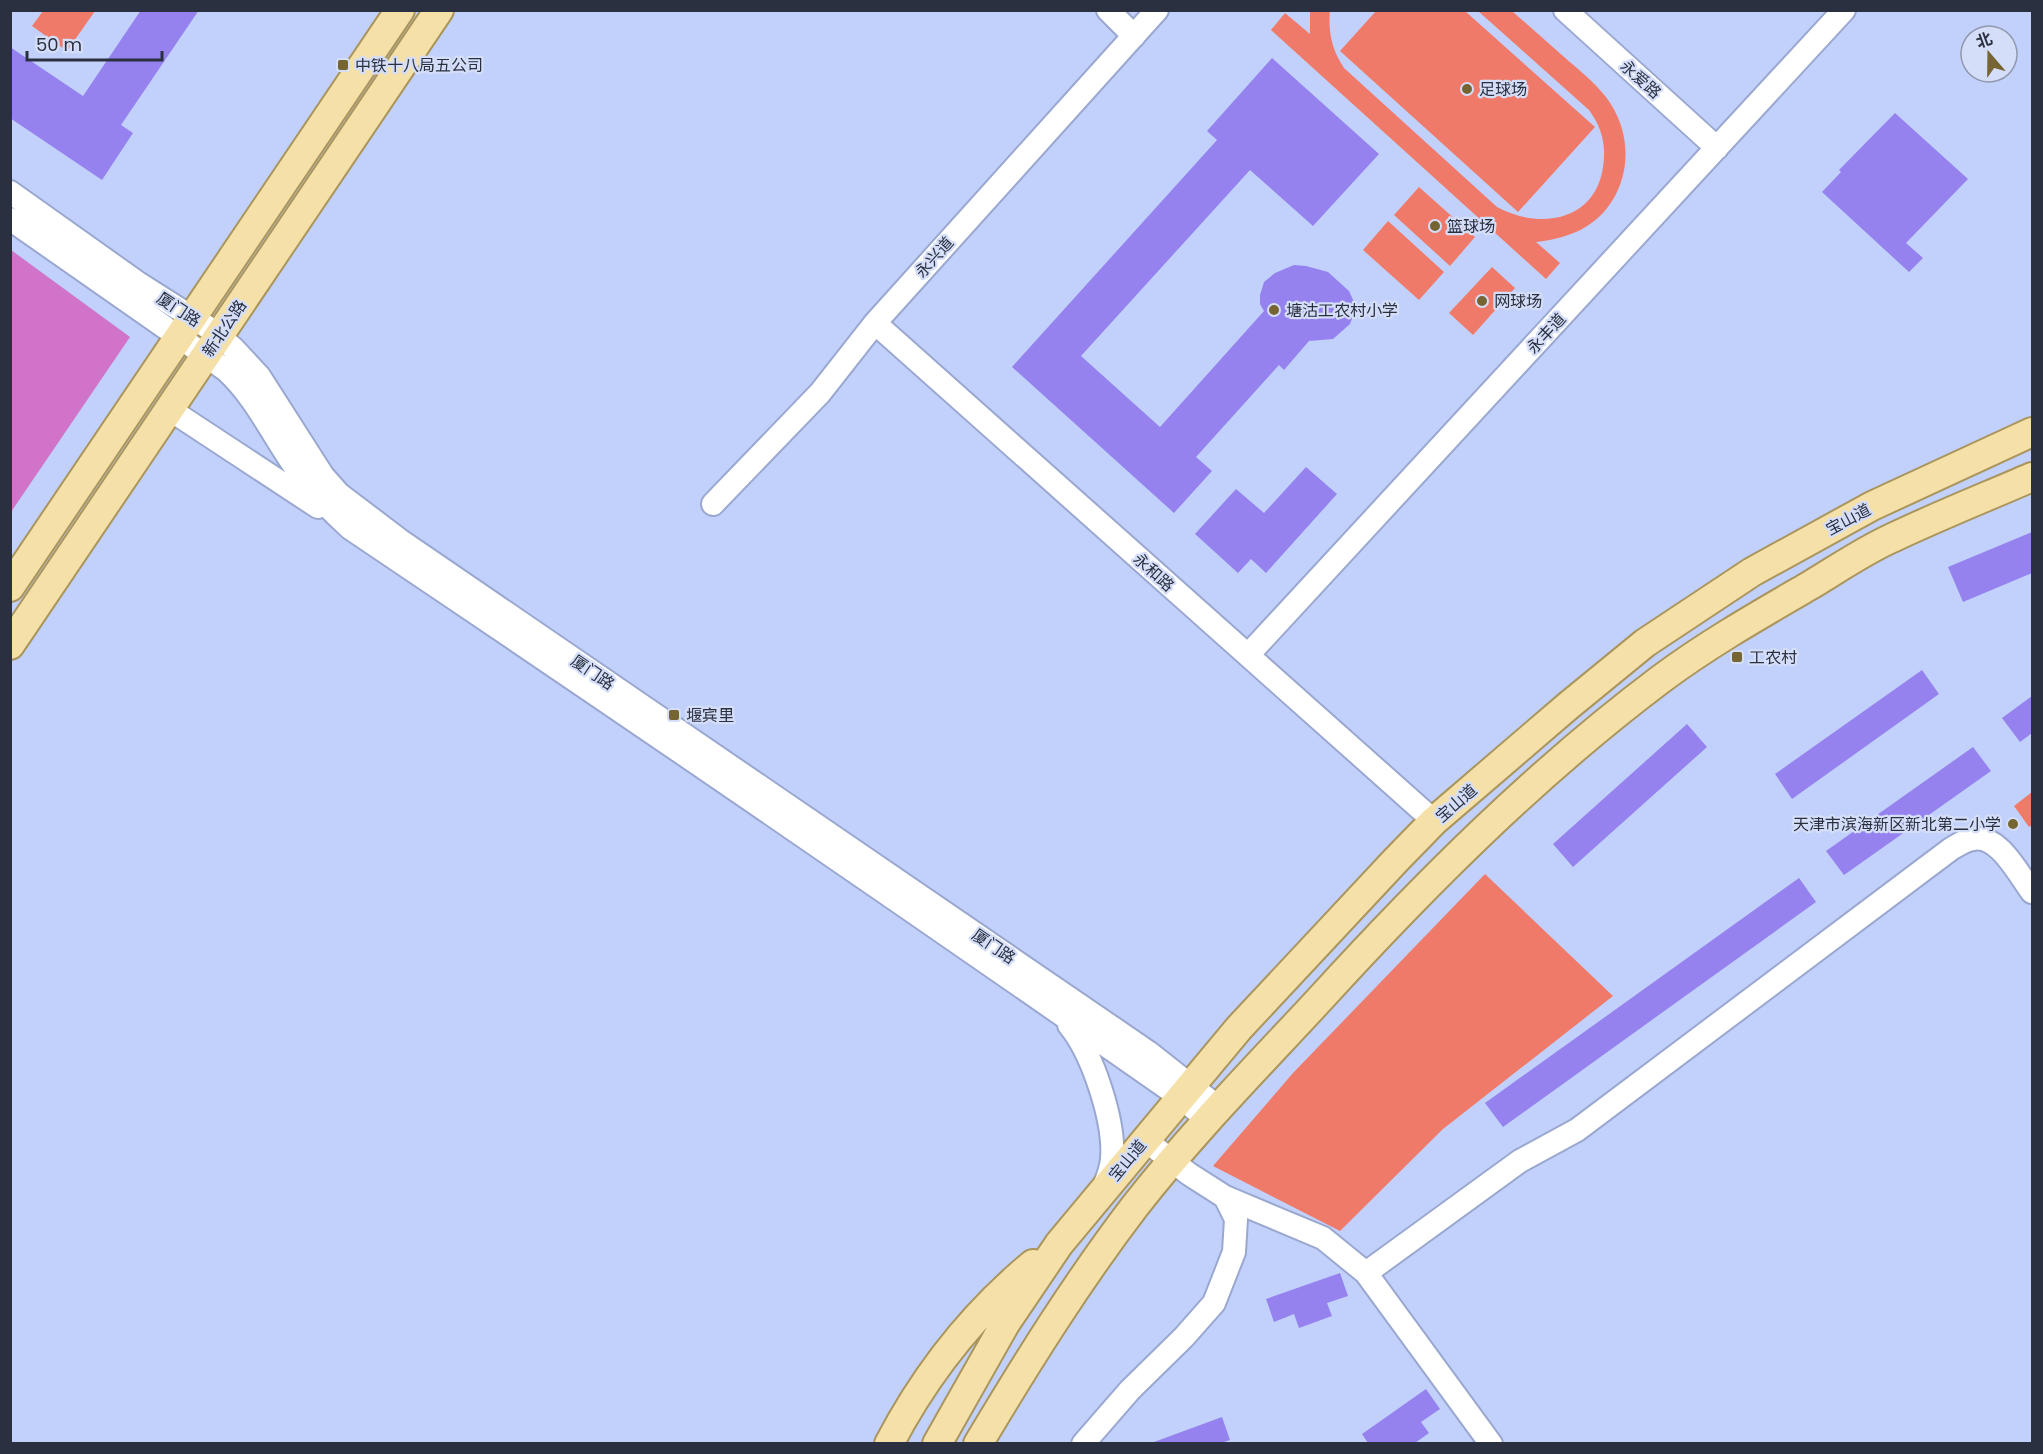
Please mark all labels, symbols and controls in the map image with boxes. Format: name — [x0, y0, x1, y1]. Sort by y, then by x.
scale bar — [27, 24, 162, 62]
north arrow — [1959, 24, 2019, 84]
text: 北 — [1973, 27, 1995, 54]
text: 50 m — [36, 32, 82, 57]
place label: 中铁十八局五公司 — [355, 54, 483, 77]
street label: 永爱路 — [1615, 55, 1666, 104]
marker: 中铁十八局五公司 — [336, 58, 350, 72]
place label: 足球场 — [1479, 78, 1527, 101]
marker: 足球场 — [1460, 82, 1474, 96]
place label: 篮球场 — [1447, 215, 1495, 238]
marker: 篮球场 — [1428, 219, 1442, 233]
street label: 永兴道 — [910, 232, 959, 283]
street label: 厦门路 — [152, 287, 205, 332]
place label: 网球场 — [1494, 290, 1542, 313]
marker: 网球场 — [1475, 294, 1489, 308]
street label: 新北公路 — [197, 295, 252, 361]
place label: 塘沽工农村小学 — [1286, 299, 1398, 322]
marker: 塘沽工农村小学 — [1267, 303, 1281, 317]
street label: 永丰道 — [1522, 308, 1571, 359]
street label: 宝山道 — [1822, 498, 1875, 541]
street label: 永和路 — [1128, 548, 1179, 597]
place label: 工农村 — [1749, 646, 1797, 669]
street label: 厦门路 — [566, 649, 619, 695]
marker: 工农村 — [1730, 650, 1744, 664]
place label: 堰宾里 — [686, 704, 734, 727]
marker: 堰宾里 — [667, 708, 681, 722]
street label: 宝山道 — [1431, 779, 1482, 828]
place label: 天津市滨海新区新北第二小学 — [1793, 813, 2001, 836]
marker: 天津市滨海新区新北第二小学 — [2006, 817, 2020, 831]
street label: 厦门路 — [967, 923, 1020, 969]
street label: 宝山道 — [1103, 1135, 1152, 1186]

